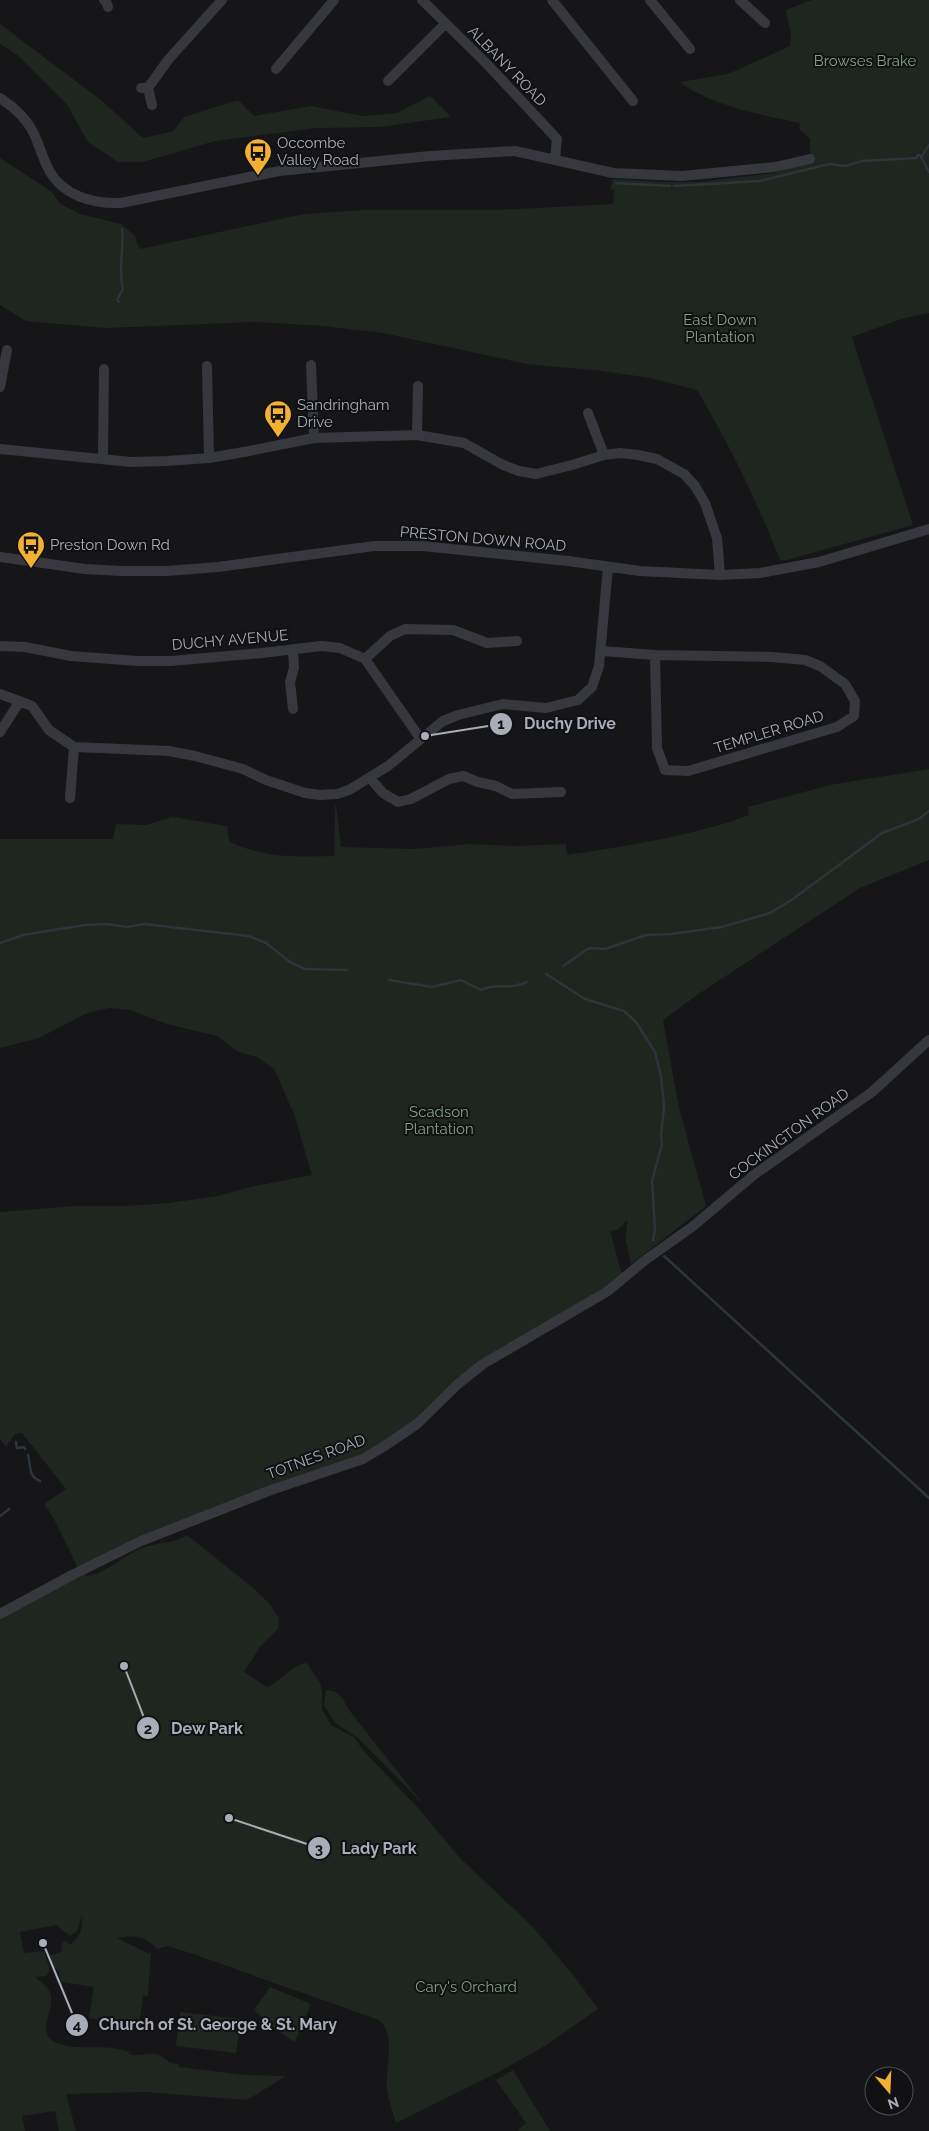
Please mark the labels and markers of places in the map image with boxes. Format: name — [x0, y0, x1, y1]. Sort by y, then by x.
place label: Occombe Valley Road — [277, 134, 359, 169]
bus stop icon: Occombe Valley Road — [243, 137, 273, 176]
place label: Sandringham Drive — [297, 396, 390, 431]
bus stop icon: Sandringham Drive — [263, 399, 293, 438]
bus stop icon: Preston Down Rd — [16, 530, 46, 569]
place label: Preston Down Rd — [50, 536, 170, 554]
callout: Duchy Drive — [488, 708, 626, 739]
callout: Dew Park — [136, 1713, 253, 1744]
callout: Lady Park — [306, 1833, 427, 1864]
callout: Church of St. George & St. Mary — [64, 2009, 348, 2040]

